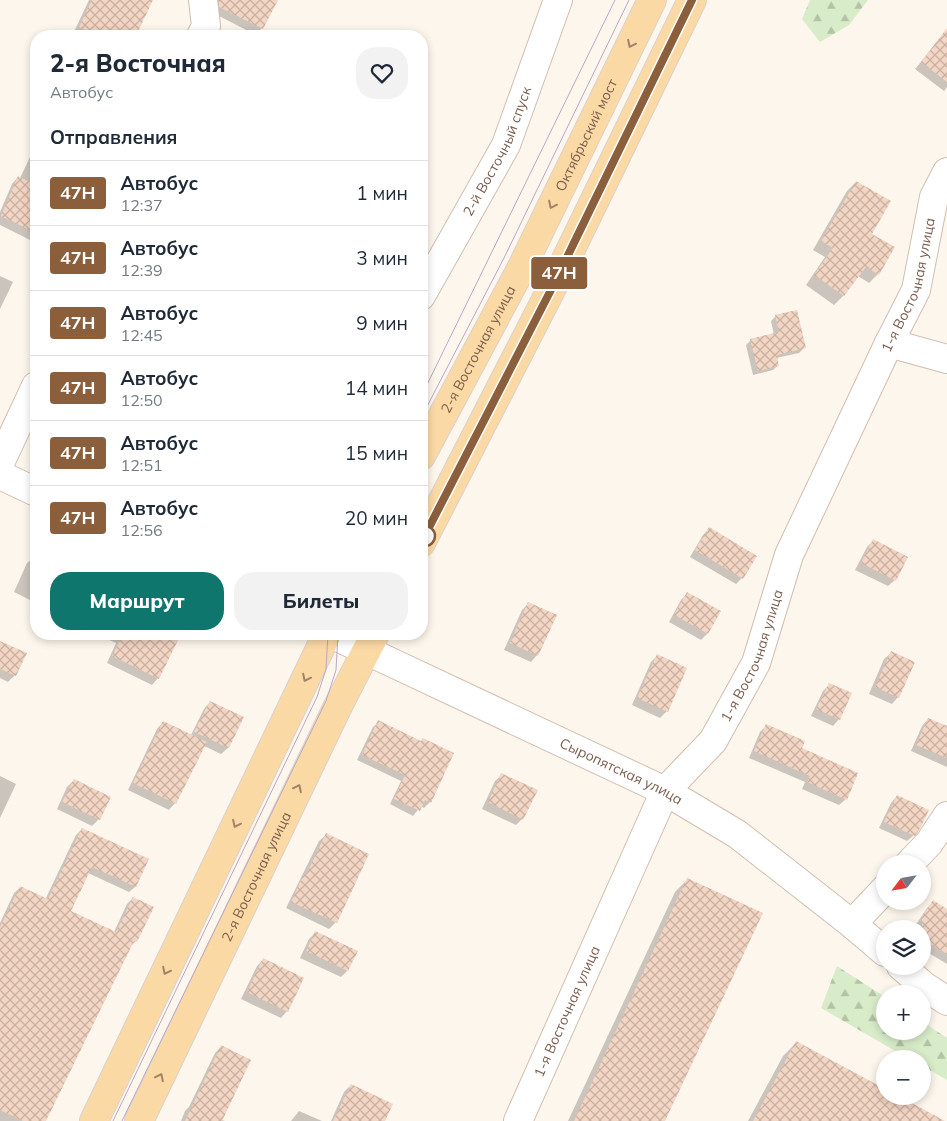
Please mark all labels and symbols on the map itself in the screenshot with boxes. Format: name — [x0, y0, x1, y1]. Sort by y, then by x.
one-way arrow — [627, 39, 637, 48]
street label: Октябрьский мост — [551, 75, 621, 194]
street label: 2-й Восточный спуск — [459, 83, 535, 219]
one-way arrow — [548, 200, 558, 209]
street label: 1-я Восточная улица — [877, 216, 939, 355]
line badge: 47Н — [530, 257, 588, 289]
street label: 2-я Восточная улица — [437, 282, 519, 416]
unlabelled marker — [414, 525, 436, 547]
street label: 1-я Восточная улица — [716, 587, 787, 725]
one-way arrow — [302, 672, 312, 681]
street label: Сыропятская улица — [557, 734, 686, 809]
one-way arrow — [292, 784, 303, 793]
street label: 2-я Восточная улица — [217, 809, 295, 945]
one-way arrow — [231, 819, 242, 828]
north arrow — [876, 855, 931, 910]
street label: 1-я Восточная улица — [530, 943, 604, 1080]
one-way arrow — [161, 966, 172, 975]
one-way arrow — [154, 1073, 164, 1082]

